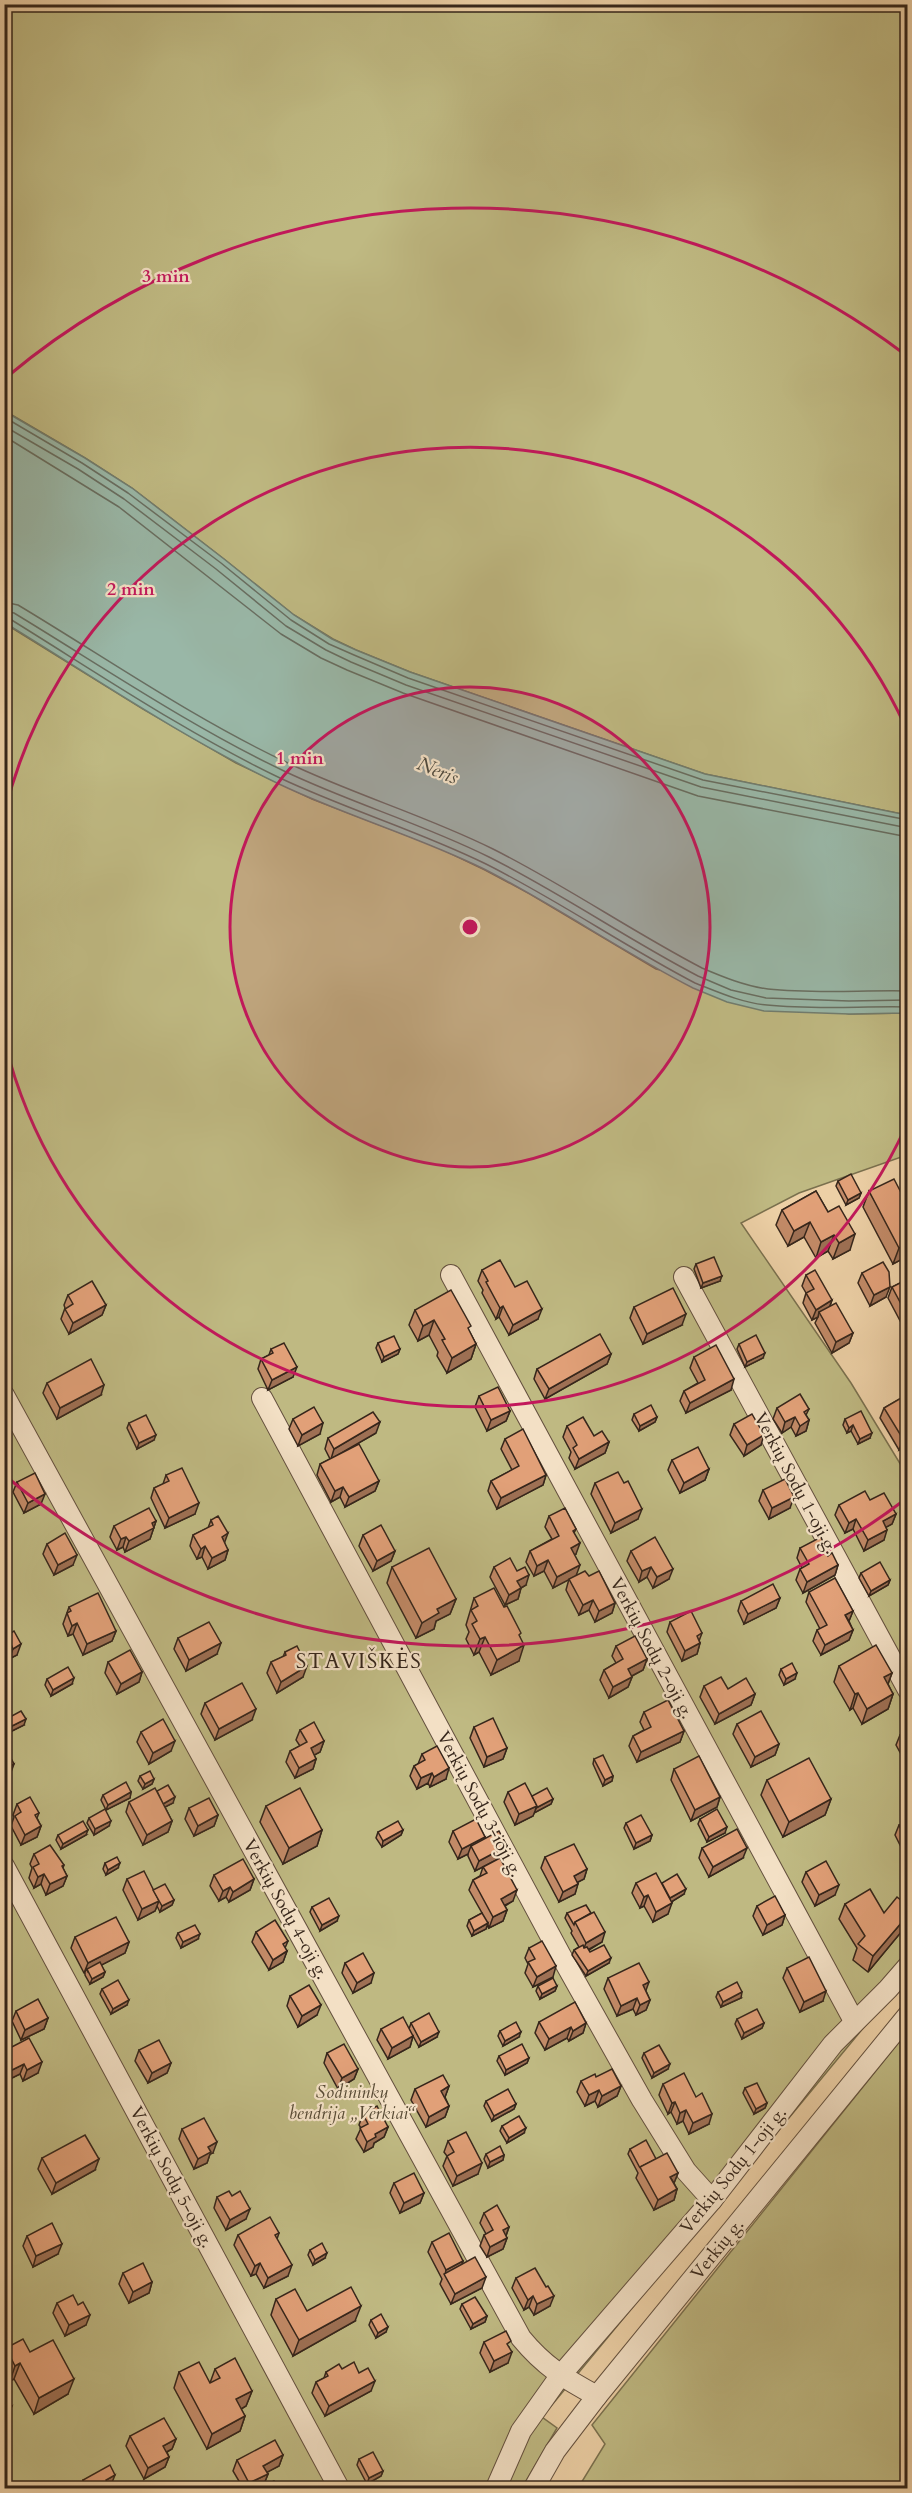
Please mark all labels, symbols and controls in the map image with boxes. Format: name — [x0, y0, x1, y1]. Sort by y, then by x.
text: 3 min — [142, 264, 190, 289]
text: 2 min — [107, 577, 155, 602]
text: 1 min — [276, 746, 324, 771]
water label: Neris — [413, 750, 463, 791]
centre of rings — [460, 917, 480, 937]
street label: Verkių Sodų 1-oji g. — [748, 1408, 843, 1558]
street label: Verkių Sodų 2-oji g. — [604, 1573, 699, 1723]
district label: STAVIŠKĖS — [296, 1646, 422, 1676]
street label: Verkių Sodų 3-ioji g. — [430, 1727, 529, 1882]
street label: Verkių Sodų 4-oji g. — [237, 1835, 335, 1984]
park label: Sodininkų bendrija „Verkiai“ — [289, 2080, 416, 2126]
street label: Verkių Sodų 1-oji g. — [674, 2101, 793, 2239]
street label: Verkių Sodų 5-oji g. — [124, 2102, 219, 2252]
street label: Verkių g. — [685, 2213, 750, 2285]

